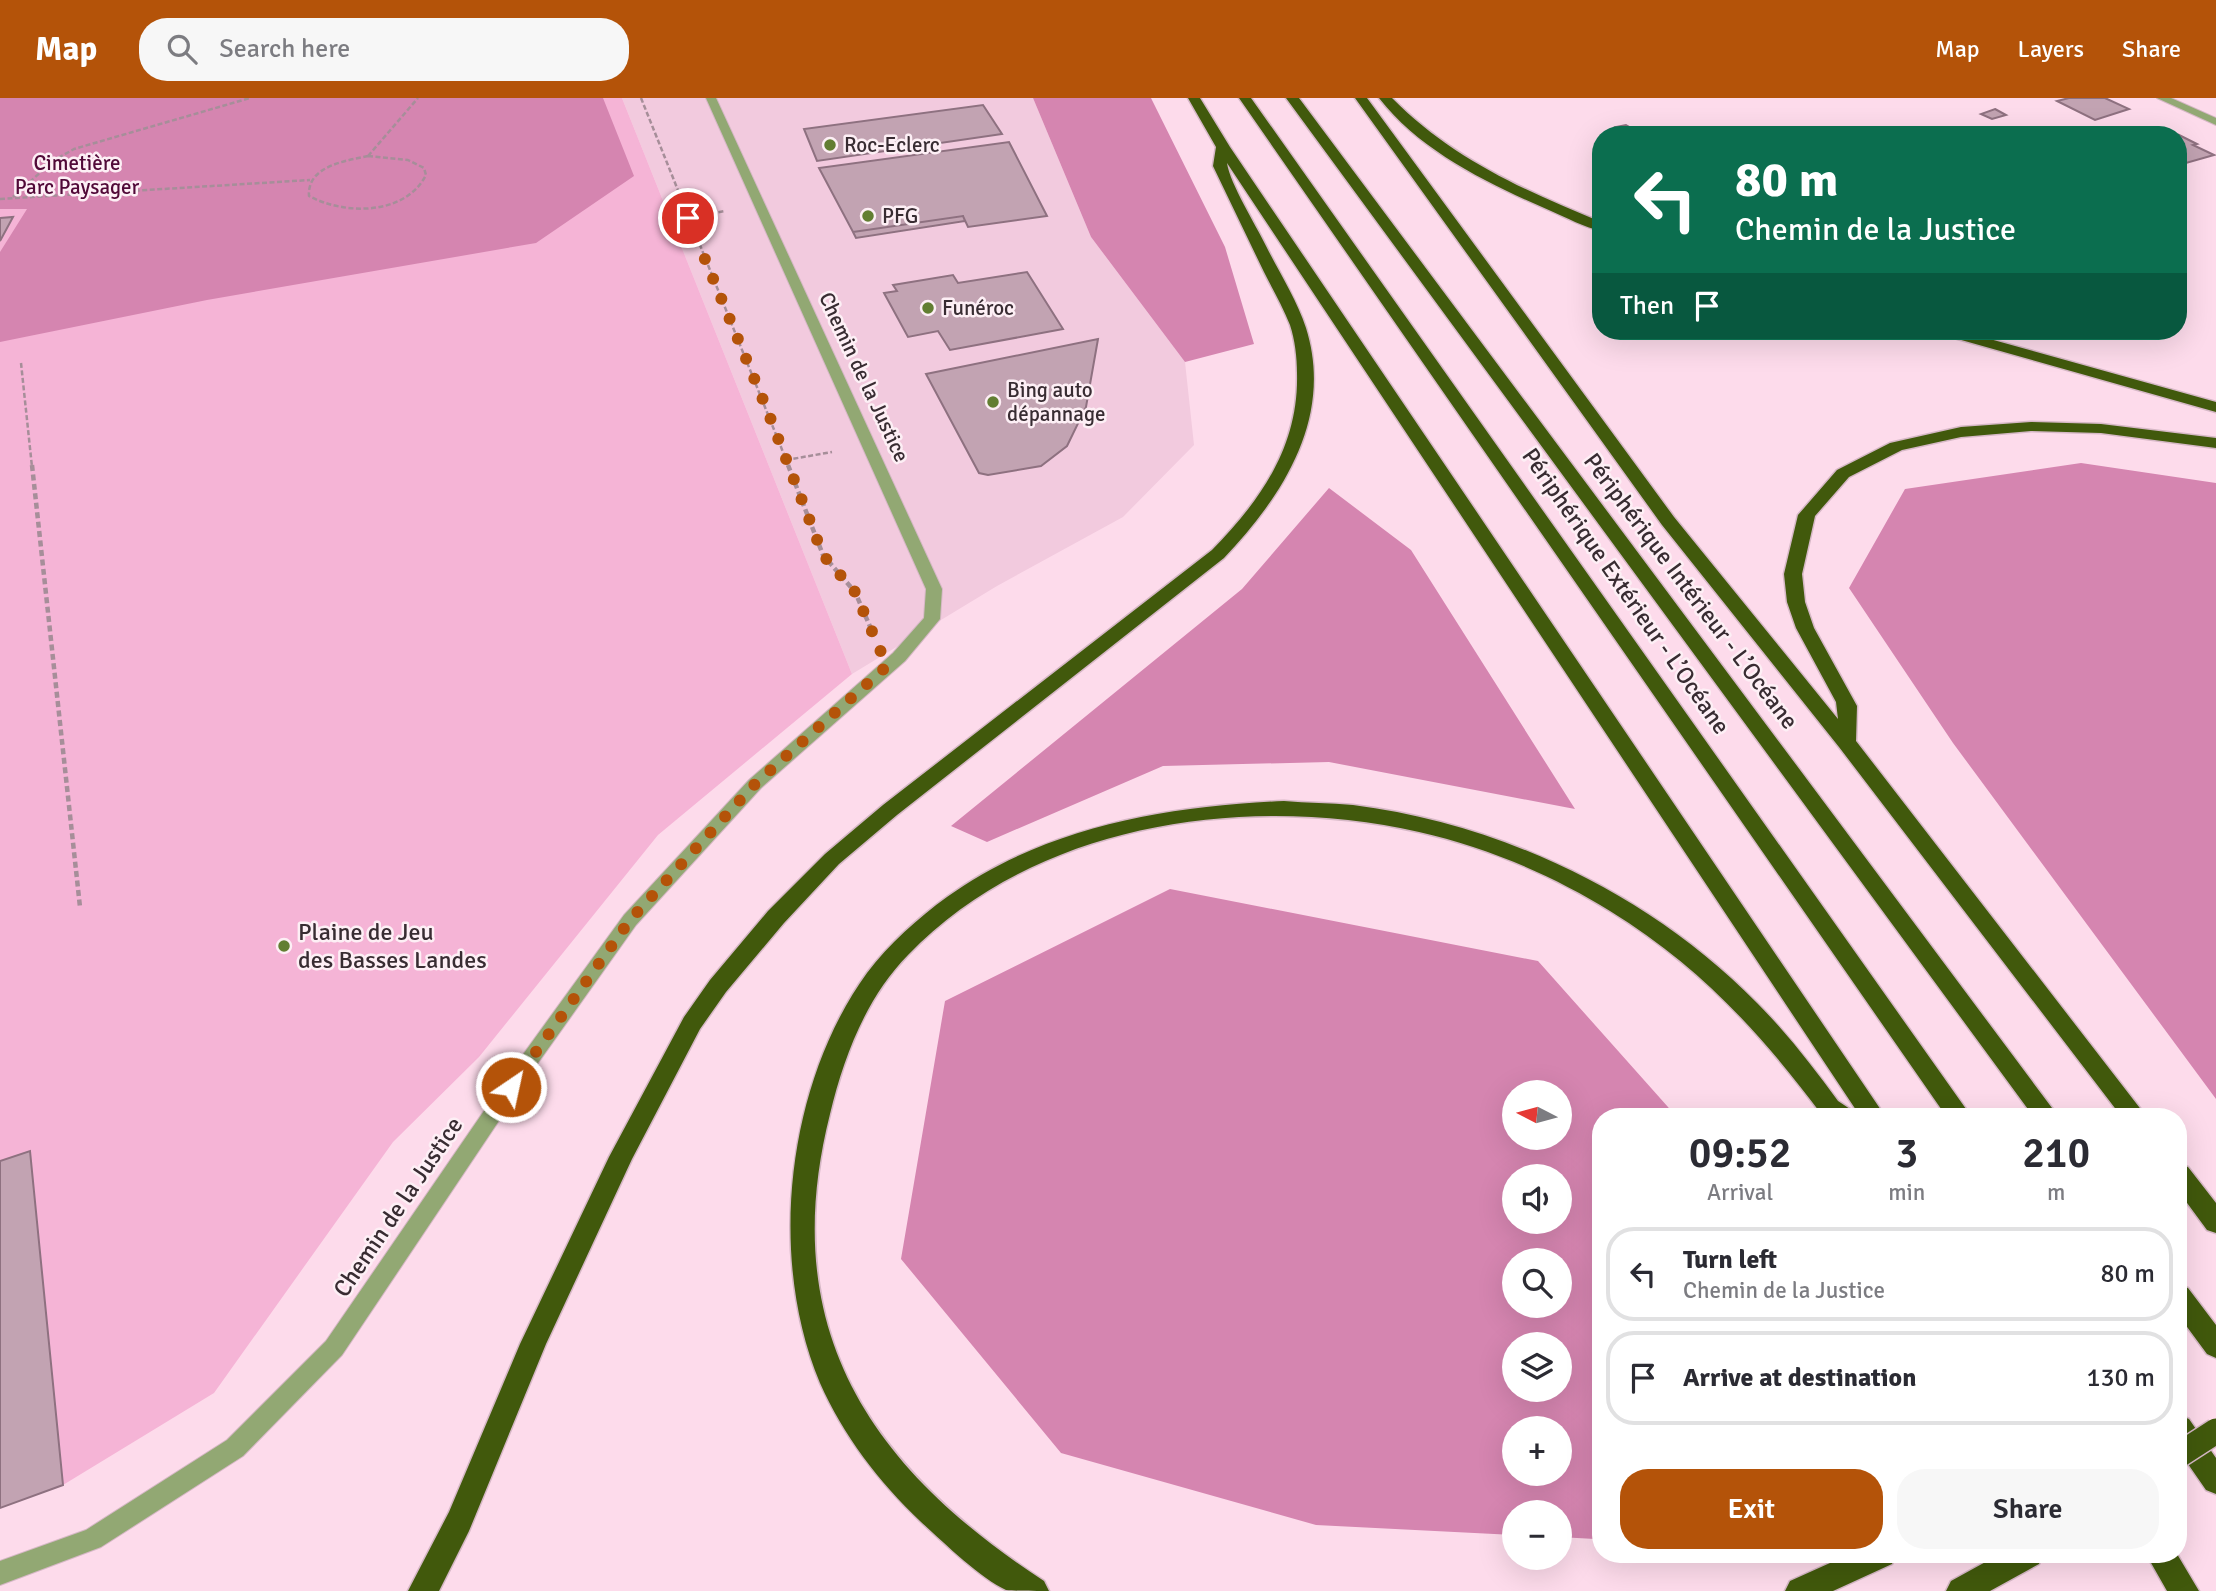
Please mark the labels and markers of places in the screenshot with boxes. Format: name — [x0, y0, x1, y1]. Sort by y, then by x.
place label: Roc-Eclerc — [844, 132, 940, 158]
marker: Roc-Eclerc — [822, 137, 838, 153]
pin — [658, 188, 718, 248]
place label: PFG — [882, 203, 918, 229]
marker: PFG — [860, 208, 876, 224]
place label: Funéroc — [942, 295, 1014, 321]
marker: Funéroc — [920, 300, 936, 316]
place label: Bing auto dépannage — [1007, 377, 1106, 427]
marker: Bing auto dépannage — [985, 394, 1001, 410]
place label: Plaine de Jeu des Basses Landes — [298, 917, 487, 975]
marker: Plaine de Jeu des Basses Landes — [276, 938, 292, 954]

